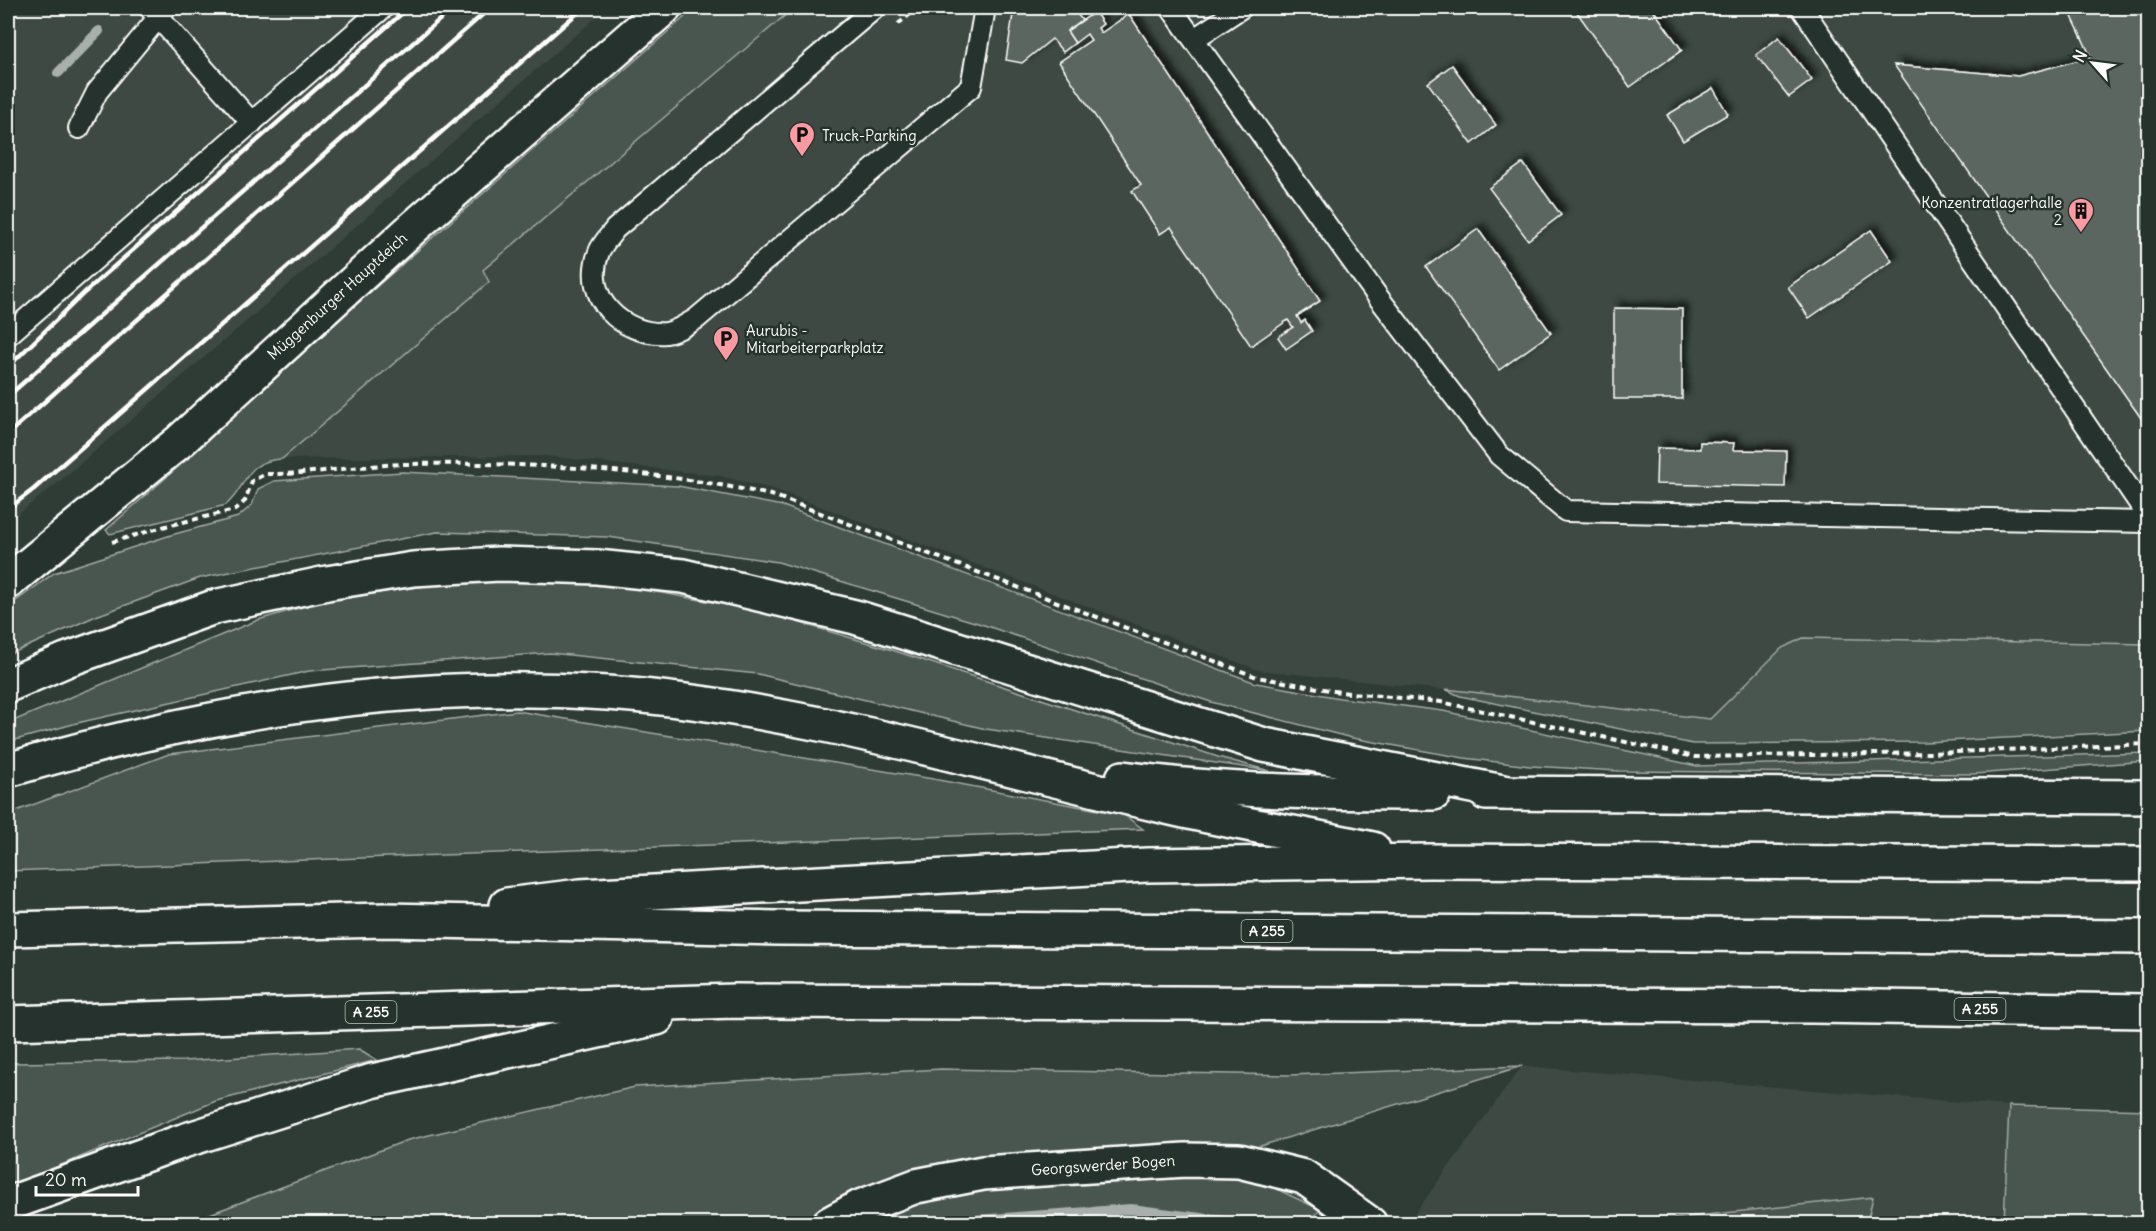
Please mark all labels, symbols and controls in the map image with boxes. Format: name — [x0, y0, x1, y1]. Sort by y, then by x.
north arrow — [2063, 33, 2123, 93]
text: N — [2068, 46, 2091, 66]
parking icon: Truck-Parking — [787, 120, 817, 158]
place label: Truck-Parking — [822, 126, 917, 145]
place label: Konzentratlagerhalle 2 — [1921, 193, 2062, 229]
building icon: Konzentratlagerhalle 2 — [2066, 196, 2096, 234]
street label: Müggenburger Hauptdeich — [263, 228, 411, 364]
place label: Aurubis - Mitarbeiterparkplatz — [746, 321, 884, 357]
parking icon: Aurubis - Mitarbeiterparkplatz — [711, 324, 741, 362]
road number: A 255 — [1242, 920, 1292, 942]
road number: A 255 — [1954, 998, 2006, 1020]
road number: A 255 — [346, 1001, 397, 1023]
street label: Georgswerder Bogen — [1030, 1150, 1176, 1180]
scale bar — [36, 1159, 138, 1197]
text: 20 m — [45, 1168, 87, 1191]

